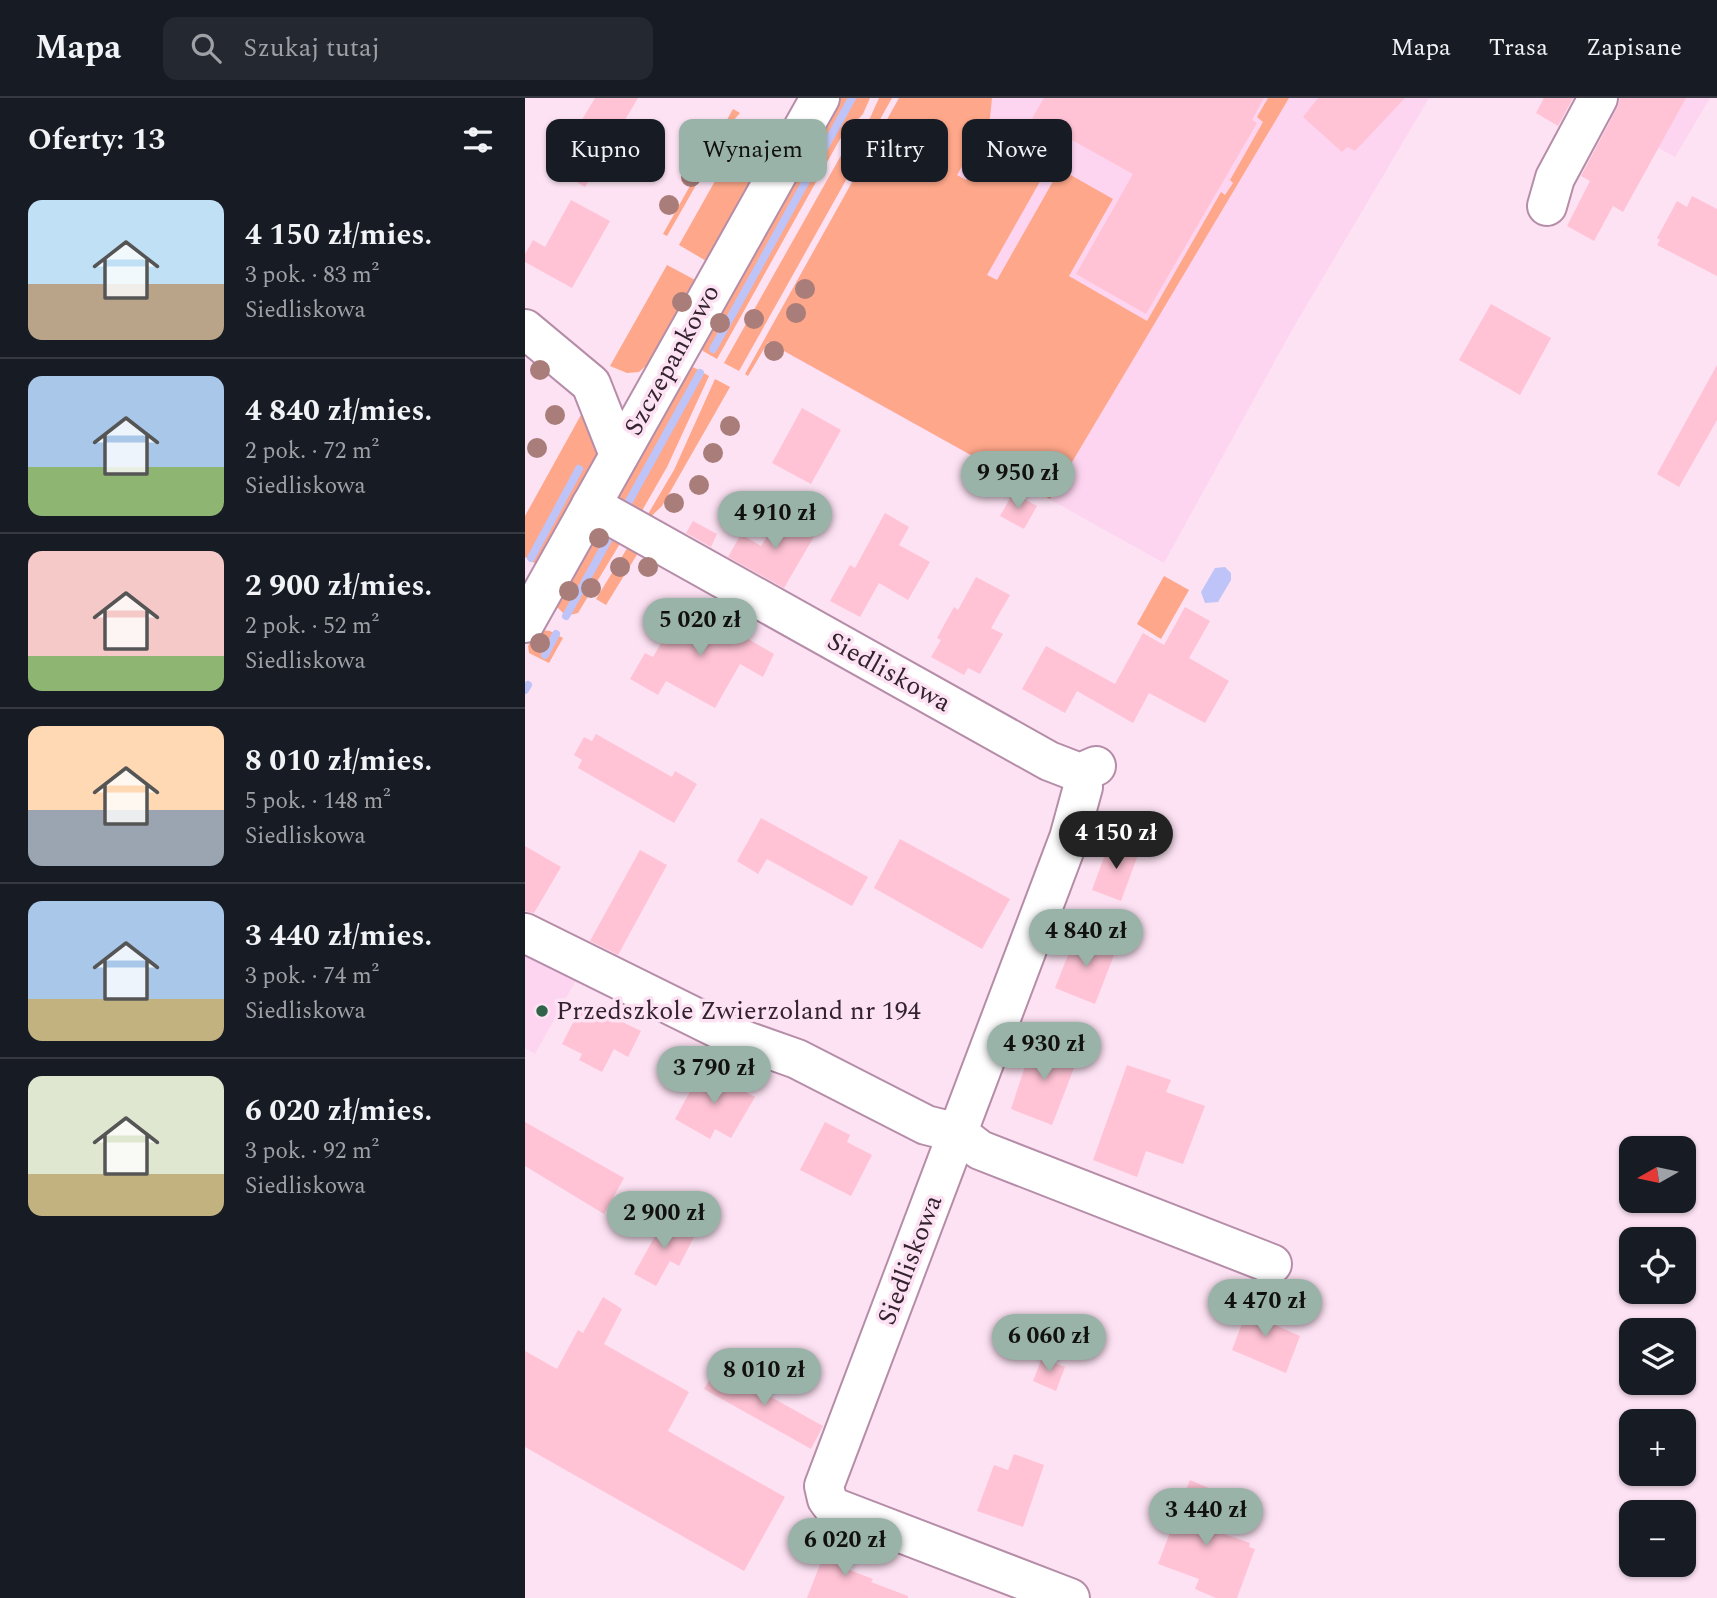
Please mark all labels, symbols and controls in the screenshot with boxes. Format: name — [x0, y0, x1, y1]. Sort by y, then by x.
search box — [163, 17, 653, 80]
text: Mapa — [35, 23, 121, 73]
text: Szukaj tutaj — [243, 28, 380, 68]
icon: search — [187, 29, 225, 67]
text: Mapa — [1391, 30, 1451, 66]
text: Trasa — [1489, 30, 1548, 66]
text: Zapisane — [1586, 30, 1682, 66]
text: Oferty: 13 — [28, 117, 165, 163]
chip: Kupno — [546, 119, 665, 182]
chip: Wynajem — [679, 119, 827, 182]
chip: Filtry — [841, 119, 948, 182]
chip: Nowe — [962, 119, 1072, 182]
icon: filters — [459, 121, 497, 159]
text: 4 150 zł/mies. — [245, 212, 432, 258]
icon: home — [84, 228, 168, 312]
text: 3 pok. · 83 m² — [245, 258, 379, 293]
street label: Szczepankowo — [614, 277, 730, 443]
text: Siedliskowa — [245, 293, 366, 328]
text: 4 840 zł/mies. — [245, 388, 432, 434]
icon: home — [84, 404, 168, 488]
text: 2 pok. · 72 m² — [245, 434, 379, 469]
pin: 9 950 zł — [946, 452, 1090, 511]
text: 9 950 zł — [977, 456, 1059, 491]
text: Siedliskowa — [245, 469, 366, 504]
pin: 4 910 zł — [703, 491, 847, 551]
text: 4 910 zł — [734, 496, 816, 531]
text: 2 900 zł/mies. — [245, 563, 432, 609]
icon: home — [84, 579, 168, 663]
pin: 5 020 zł — [628, 598, 772, 658]
text: 5 020 zł — [659, 603, 741, 638]
text: 2 pok. · 52 m² — [245, 609, 379, 644]
street label: Siedliskowa — [820, 621, 959, 723]
text: Siedliskowa — [245, 644, 366, 679]
text: 8 010 zł/mies. — [245, 738, 432, 784]
icon: home — [84, 754, 168, 838]
text: 5 pok. · 148 m² — [245, 784, 391, 819]
pin: 4 150 zł — [1044, 812, 1188, 871]
text: 4 150 zł — [1075, 816, 1157, 851]
text: Siedliskowa — [245, 819, 366, 854]
pin: 4 840 zł — [1014, 910, 1158, 969]
text: 3 440 zł/mies. — [245, 913, 432, 959]
text: 4 840 zł — [1045, 914, 1127, 949]
icon: home — [84, 929, 168, 1013]
text: 3 pok. · 74 m² — [245, 959, 379, 994]
place label: Przedszkole Zwierzoland nr 194 — [556, 991, 921, 1031]
text: Siedliskowa — [245, 994, 366, 1029]
marker: Przedszkole Zwierzoland nr 194 — [534, 1003, 550, 1019]
pin: 4 930 zł — [972, 1023, 1116, 1082]
text: 4 930 zł — [1003, 1027, 1085, 1062]
pin: 3 790 zł — [642, 1046, 786, 1106]
text: 3 790 zł — [673, 1051, 755, 1086]
text: 6 020 zł/mies. — [245, 1088, 432, 1134]
icon: home — [84, 1104, 168, 1188]
text: 3 pok. · 92 m² — [245, 1134, 379, 1169]
north arrow — [1619, 1136, 1696, 1213]
map controls — [1619, 1136, 1696, 1577]
text: Siedliskowa — [245, 1169, 366, 1204]
street label: Siedliskowa — [867, 1189, 953, 1331]
pin: 2 900 zł — [592, 1192, 736, 1251]
text: 2 900 zł — [623, 1196, 705, 1231]
button: locate — [1619, 1227, 1696, 1304]
pin: 4 470 zł — [1193, 1280, 1337, 1339]
text: 4 470 zł — [1224, 1284, 1306, 1319]
pin: 6 060 zł — [977, 1314, 1121, 1374]
button: layers — [1619, 1318, 1696, 1395]
text: 6 060 zł — [1008, 1319, 1090, 1354]
pin: 8 010 zł — [692, 1348, 836, 1408]
text: 8 010 zł — [723, 1353, 805, 1388]
button: + — [1619, 1409, 1696, 1486]
pin: 3 440 zł — [1134, 1488, 1278, 1548]
text: 3 440 zł — [1165, 1493, 1247, 1528]
button: − — [1619, 1500, 1696, 1577]
pin: 6 020 zł — [773, 1518, 917, 1578]
text: 6 020 zł — [804, 1523, 886, 1558]

